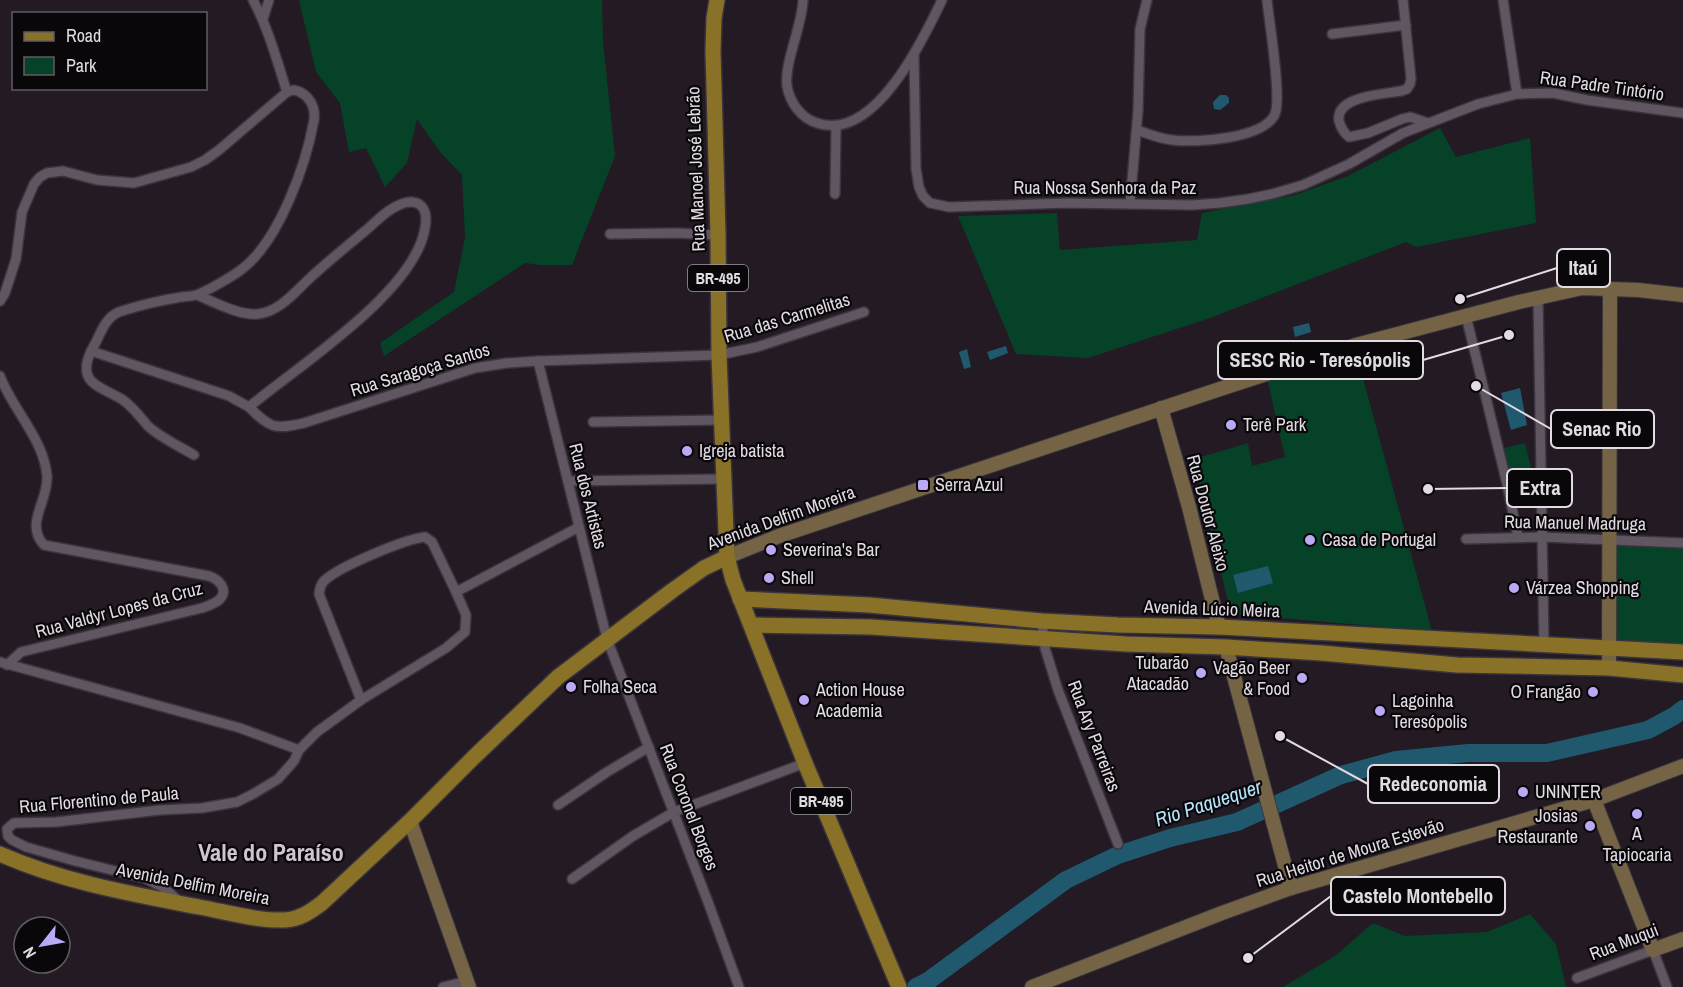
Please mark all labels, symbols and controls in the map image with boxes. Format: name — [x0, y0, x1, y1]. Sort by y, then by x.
legend — [12, 12, 207, 90]
text: Road — [66, 23, 101, 48]
text: Park — [66, 53, 97, 78]
street label: Rua Padre Tintório — [1538, 64, 1666, 107]
street label: Rua Manoel José Lebrão — [680, 86, 711, 252]
street label: Rua Nossa Senhora da Paz — [1014, 175, 1196, 200]
callout: Itaú — [1557, 249, 1610, 287]
text: Itaú — [1568, 254, 1598, 281]
road number: BR-495 — [688, 265, 748, 291]
street label: Rua das Carmelitas — [721, 286, 853, 349]
street label: Rua Saragoça Santos — [347, 336, 493, 403]
callout: SESC Rio - Teresópolis — [1218, 341, 1423, 379]
text: SESC Rio - Teresópolis — [1229, 346, 1411, 373]
callout: Senac Rio — [1551, 410, 1654, 448]
place label: Terê Park — [1243, 412, 1307, 437]
text: Senac Rio — [1562, 415, 1642, 442]
marker: Terê Park — [1224, 418, 1238, 432]
place label: Igreja batista — [699, 438, 784, 463]
street label: Rua dos Artistas — [563, 440, 614, 551]
marker: Igreja batista — [680, 444, 694, 458]
street label: Rua Doutor Aleixo — [1181, 452, 1236, 574]
callout: Extra — [1507, 469, 1572, 507]
place label: Serra Azul — [935, 472, 1003, 497]
text: Extra — [1519, 474, 1561, 501]
marker: Serra Azul — [916, 478, 930, 492]
street label: Avenida Delfim Moreira — [703, 479, 858, 556]
street label: Rua Manuel Madruga — [1504, 509, 1646, 536]
place label: Casa de Portugal — [1322, 527, 1436, 552]
marker: Casa de Portugal — [1303, 533, 1317, 547]
place label: Severina's Bar — [783, 537, 879, 562]
marker: Severina's Bar — [764, 543, 778, 557]
place label: Shell — [781, 565, 814, 590]
marker: Shell — [762, 571, 776, 585]
street label: Rua Valdyr Lopes da Cruz — [33, 575, 205, 644]
place label: Várzea Shopping — [1526, 575, 1640, 600]
marker: Várzea Shopping — [1507, 581, 1521, 595]
street label: Avenida Lúcio Meira — [1143, 594, 1280, 623]
place label: Tubarão Atacadão — [1126, 650, 1189, 696]
place label: Vagão Beer & Food — [1213, 655, 1290, 701]
marker: Tubarão Atacadão — [1194, 666, 1208, 680]
marker: Vagão Beer & Food — [1295, 671, 1309, 685]
place label: Folha Seca — [583, 674, 657, 699]
place label: Action House Academia — [815, 677, 905, 723]
street label: Rua Ary Parreiras — [1062, 677, 1127, 795]
place label: O Frangão — [1510, 679, 1581, 704]
marker: Folha Seca — [564, 680, 578, 694]
marker: O Frangão — [1586, 685, 1600, 699]
place label: Lagoinha Teresópolis — [1392, 688, 1467, 734]
marker: Action House Academia — [797, 693, 811, 707]
marker: Lagoinha Teresópolis — [1373, 704, 1387, 718]
street label: Rua Coronel Borges — [654, 740, 725, 874]
callout: Redeconomia — [1368, 765, 1499, 803]
text: Redeconomia — [1379, 770, 1487, 797]
water label: Rio Paquequer — [1151, 772, 1265, 832]
place label: UNINTER — [1535, 779, 1601, 804]
street label: Rua Florentino de Paula — [18, 780, 180, 819]
marker: UNINTER — [1516, 785, 1530, 799]
road number: BR-495 — [791, 788, 851, 814]
place label: Josias Restaurante — [1498, 803, 1578, 849]
marker: A Tapiocaria — [1630, 807, 1644, 821]
street label: Rua Heitor de Moura Estevão — [1253, 812, 1447, 893]
marker: Josias Restaurante — [1583, 819, 1597, 833]
place label: A Tapiocaria — [1602, 821, 1672, 867]
district label: Vale do Paraíso — [198, 836, 344, 868]
street label: Avenida Delfim Moreira — [113, 856, 272, 911]
callout: Castelo Montebello — [1331, 877, 1505, 915]
text: Castelo Montebello — [1343, 882, 1493, 909]
north arrow — [12, 915, 72, 975]
street label: Rua Muqui — [1586, 917, 1662, 966]
text: N — [17, 943, 41, 962]

